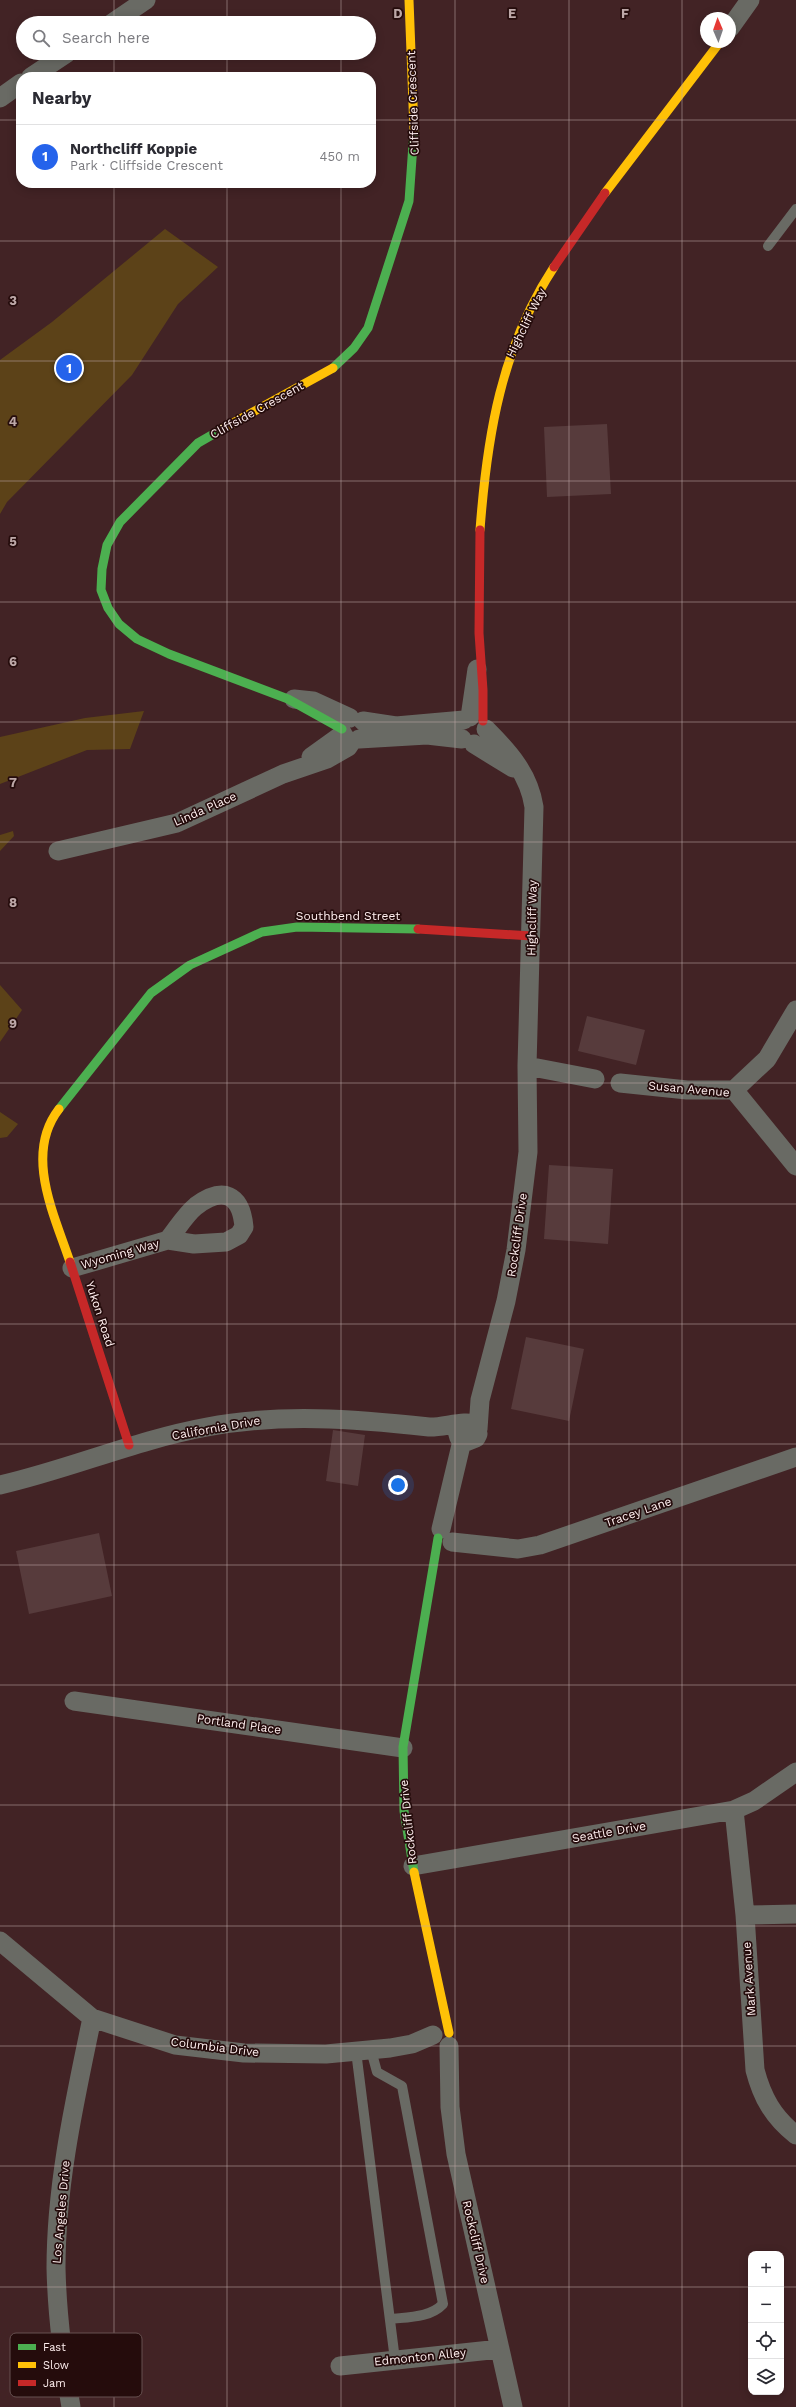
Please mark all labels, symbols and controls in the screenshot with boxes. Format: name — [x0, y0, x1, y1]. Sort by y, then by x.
text: D — [393, 6, 403, 21]
text: E — [508, 6, 516, 21]
text: F — [621, 6, 629, 21]
north arrow — [700, 12, 736, 48]
search box — [16, 16, 376, 60]
icon: search — [30, 27, 52, 49]
text: Search here — [62, 29, 150, 47]
street label: Cliffside Crescent — [404, 50, 422, 156]
text: Nearby — [32, 88, 91, 108]
text: Northcliff Koppie — [70, 140, 197, 158]
text: 1 — [42, 149, 48, 164]
text: 450 m — [320, 149, 360, 164]
text: Park · Cliffside Crescent — [70, 158, 223, 173]
street label: Highcliff Way — [503, 285, 549, 360]
text: 3 — [9, 293, 17, 308]
pin: 1 — [56, 353, 82, 383]
street label: Cliffside Crescent — [208, 378, 306, 442]
text: 4 — [9, 414, 18, 429]
text: 5 — [9, 534, 17, 549]
text: 6 — [9, 654, 17, 669]
text: 7 — [9, 775, 17, 790]
street label: Linda Place — [171, 789, 239, 829]
street label: Highcliff Way — [524, 879, 540, 956]
text: 8 — [9, 895, 17, 910]
street label: Southbend Street — [296, 909, 400, 923]
text: 9 — [9, 1016, 17, 1031]
street label: Susan Avenue — [648, 1078, 730, 1100]
street label: Rockcliff Drive — [504, 1192, 530, 1278]
street label: Wyoming Way — [79, 1236, 162, 1272]
street label: Yukon Road — [83, 1279, 117, 1349]
street label: California Drive — [171, 1413, 261, 1443]
your location — [388, 1475, 408, 1495]
street label: Tracey Lane — [603, 1494, 673, 1530]
street label: Portland Place — [196, 1711, 282, 1737]
street label: Rockcliff Drive — [397, 1779, 419, 1865]
street label: Seattle Drive — [571, 1819, 647, 1845]
street label: Mark Avenue — [739, 1941, 759, 2017]
street label: Columbia Drive — [170, 2035, 260, 2059]
street label: Los Angeles Drive — [50, 2160, 72, 2264]
street label: Rockcliff Drive — [460, 2199, 492, 2285]
map controls — [748, 2251, 784, 2395]
button: + — [748, 2251, 784, 2287]
button: − — [748, 2287, 784, 2323]
button: locate — [748, 2323, 784, 2359]
legend — [10, 2333, 142, 2397]
text: Fast — [43, 2341, 66, 2354]
street label: Edmonton Alley — [373, 2345, 467, 2369]
text: Slow — [43, 2359, 69, 2372]
button: layers — [748, 2359, 784, 2395]
text: Jam — [43, 2377, 66, 2390]

